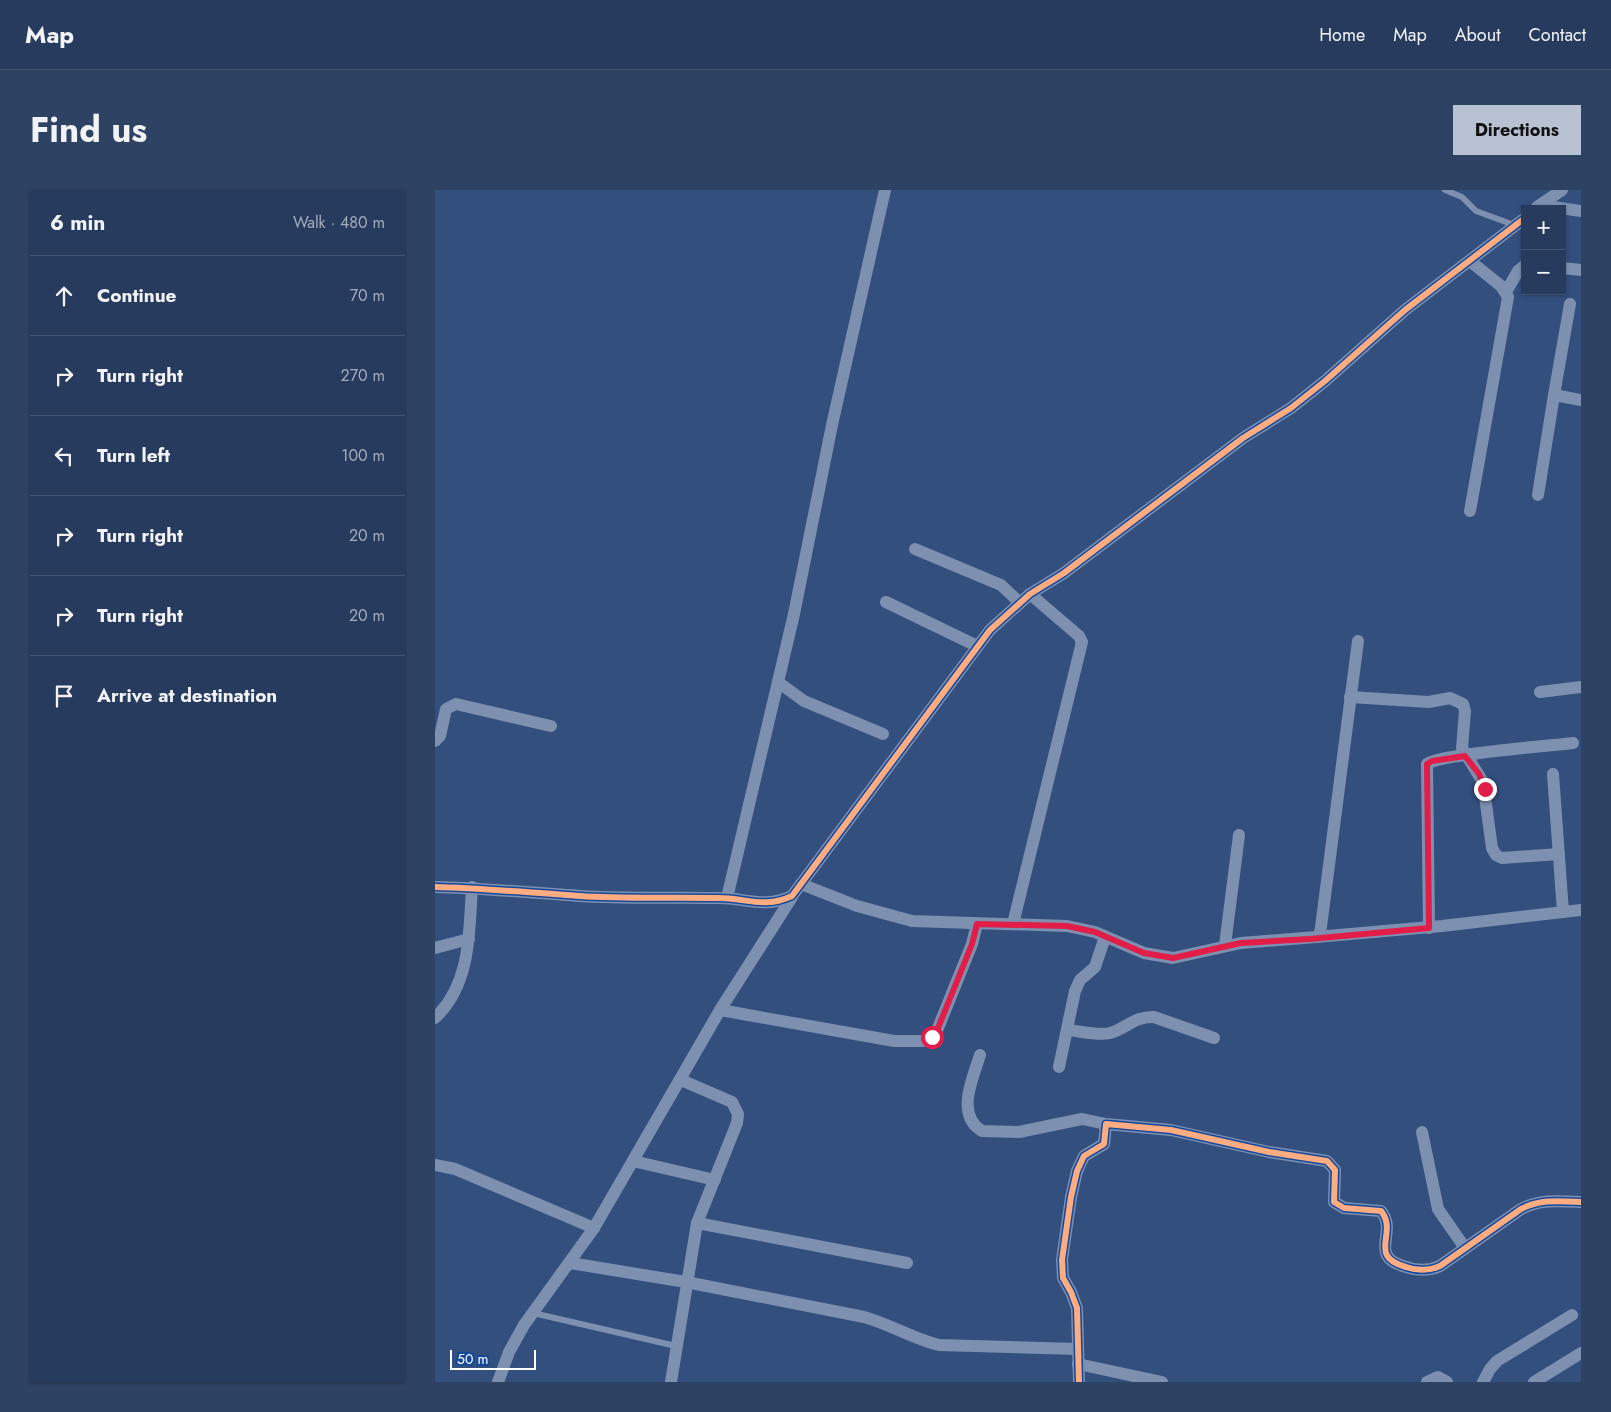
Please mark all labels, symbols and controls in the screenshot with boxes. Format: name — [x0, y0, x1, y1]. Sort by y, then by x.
text: Map — [25, 17, 74, 52]
text: Home — [1319, 22, 1365, 48]
text: Map — [1393, 22, 1427, 48]
text: About — [1455, 22, 1500, 48]
text: Contact — [1528, 22, 1586, 48]
text: Find us — [30, 105, 147, 155]
button: Directions — [1453, 105, 1581, 155]
map controls — [1521, 205, 1566, 295]
button: + — [1521, 205, 1566, 250]
text: 6 min — [50, 208, 105, 238]
text: Walk · 480 m — [293, 211, 385, 234]
button: − — [1521, 250, 1566, 295]
icon: ahead — [50, 282, 78, 310]
text: Continue — [97, 282, 176, 309]
text: 70 m — [350, 284, 385, 307]
icon: right — [50, 362, 78, 390]
text: Turn right — [97, 362, 183, 389]
text: 270 m — [341, 364, 385, 387]
icon: left — [50, 442, 78, 470]
text: Turn left — [97, 442, 170, 469]
text: 100 m — [341, 444, 385, 467]
icon: right — [50, 522, 78, 550]
text: Turn right — [97, 522, 183, 549]
text: 20 m — [349, 524, 385, 547]
icon: right — [50, 602, 78, 630]
text: Turn right — [97, 602, 183, 629]
text: 20 m — [349, 604, 385, 627]
icon: arrive — [50, 682, 78, 710]
text: Arrive at destination — [97, 682, 277, 709]
route end — [1474, 778, 1497, 801]
route start — [921, 1026, 944, 1049]
scale bar — [450, 1347, 536, 1370]
text: 50 m — [457, 1349, 488, 1369]

